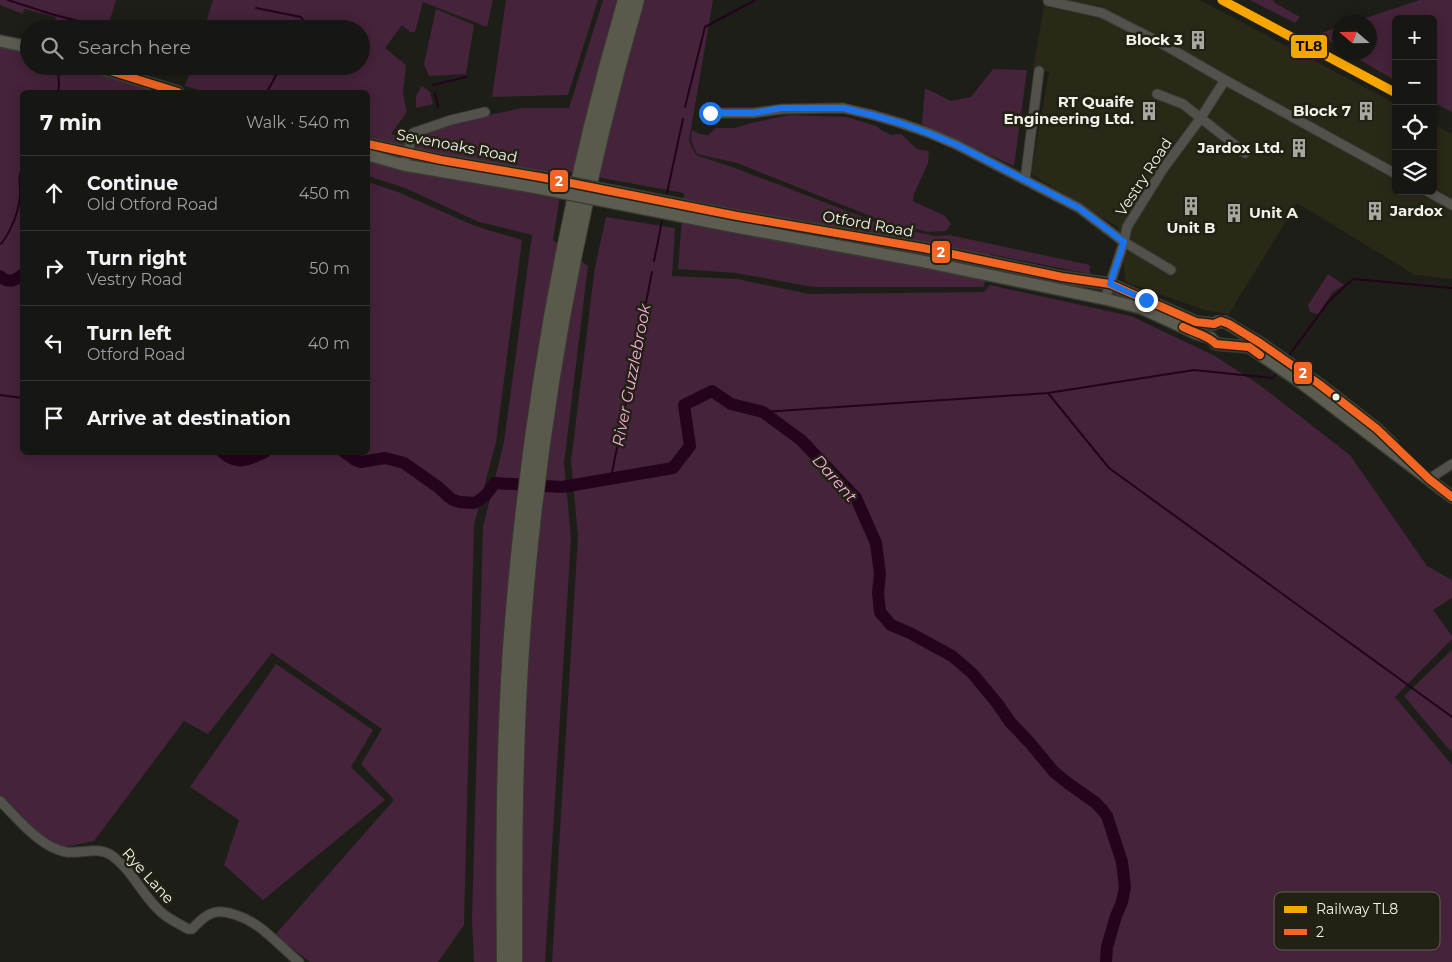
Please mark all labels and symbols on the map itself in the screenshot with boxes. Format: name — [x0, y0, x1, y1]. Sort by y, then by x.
north arrow — [1332, 15, 1377, 60]
building icon: Block 3 — [1187, 29, 1209, 51]
place label: Block 3 — [1125, 30, 1183, 49]
line badge: TL8 — [1290, 34, 1328, 59]
text: TL8 — [1296, 37, 1322, 55]
place label: RT Quaife Engineering Ltd. — [1003, 92, 1134, 128]
building icon: RT Quaife Engineering Ltd. — [1138, 100, 1160, 122]
building icon: Block 7 — [1355, 100, 1377, 122]
place label: Block 7 — [1293, 101, 1351, 120]
route start — [699, 102, 722, 125]
street label: Sevenoaks Road — [395, 124, 519, 167]
street label: Vestry Road — [1111, 134, 1176, 219]
building icon: Jardox Ltd. — [1288, 137, 1310, 159]
place label: Jardox Ltd. — [1197, 138, 1284, 157]
line badge: 2 — [549, 169, 569, 193]
text: 2 — [555, 172, 563, 190]
building icon: Unit B — [1180, 195, 1202, 217]
building icon: Jardox — [1364, 200, 1386, 222]
place label: Jardox — [1389, 201, 1443, 220]
building icon: Unit A — [1223, 202, 1245, 224]
place label: Unit A — [1249, 203, 1298, 222]
street label: Otford Road — [821, 206, 915, 241]
place label: Unit B — [1167, 218, 1215, 237]
line badge: 2 — [931, 240, 951, 264]
text: 2 — [937, 243, 945, 261]
route end — [1135, 289, 1158, 312]
water label: River Guzzlebrook — [608, 301, 655, 448]
line badge: 2 — [1293, 361, 1313, 385]
text: 2 — [1299, 364, 1307, 382]
unlabelled marker — [1331, 392, 1341, 402]
water label: Darent — [808, 451, 861, 506]
street label: Rye Lane — [118, 844, 178, 908]
legend — [1274, 892, 1440, 950]
text: Railway TL8 — [1316, 900, 1398, 918]
text: 2 — [1316, 923, 1324, 941]

